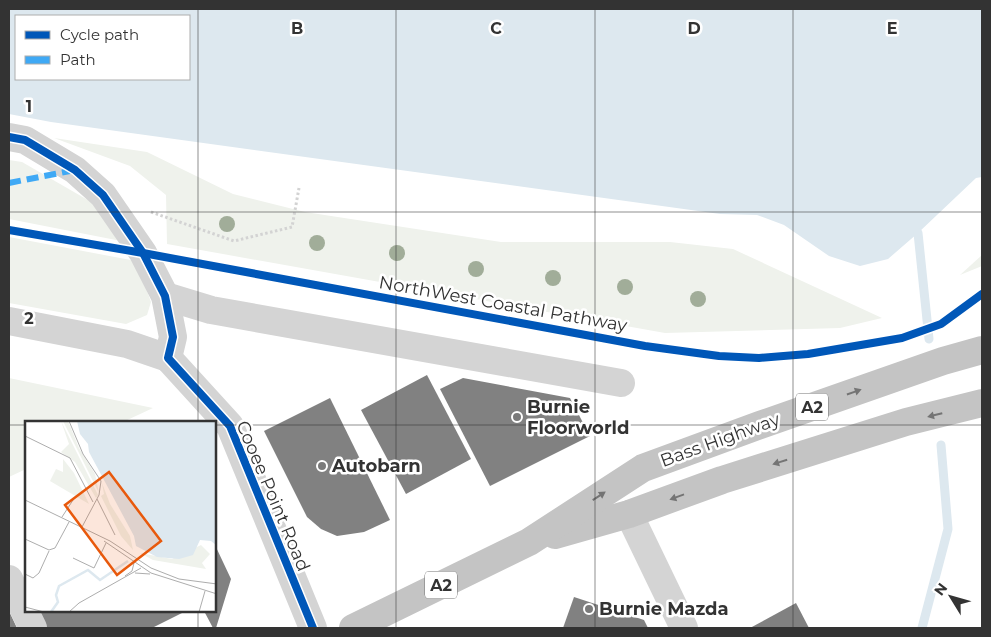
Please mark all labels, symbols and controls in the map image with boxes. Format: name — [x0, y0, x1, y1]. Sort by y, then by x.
legend — [15, 15, 190, 80]
text: B — [291, 19, 303, 38]
text: C — [490, 19, 502, 38]
text: D — [687, 19, 701, 38]
text: E — [887, 19, 897, 38]
text: Cycle path — [60, 25, 139, 44]
text: Path — [60, 50, 96, 69]
text: 1 — [26, 97, 32, 116]
street label: NorthWest Coastal Pathway — [377, 271, 629, 337]
text: 2 — [24, 309, 34, 328]
one-way arrow — [847, 388, 862, 396]
road number: A2 — [796, 394, 828, 421]
place label: Burnie Floorworld — [527, 396, 629, 439]
street label: Bass Highway — [657, 408, 783, 472]
marker: Burnie Floorworld — [511, 411, 523, 423]
one-way arrow — [928, 411, 943, 419]
street label: Cooee Point Road — [231, 417, 315, 575]
inset map — [25, 421, 216, 612]
place label: Autobarn — [331, 455, 421, 477]
one-way arrow — [772, 458, 787, 466]
marker: Autobarn — [316, 460, 328, 472]
one-way arrow — [593, 492, 606, 501]
one-way arrow — [669, 494, 684, 501]
road number: A2 — [425, 572, 457, 598]
north arrow — [926, 572, 976, 622]
text: N — [930, 579, 951, 599]
place label: Burnie Mazda — [599, 598, 729, 620]
marker: Burnie Mazda — [583, 603, 595, 615]

